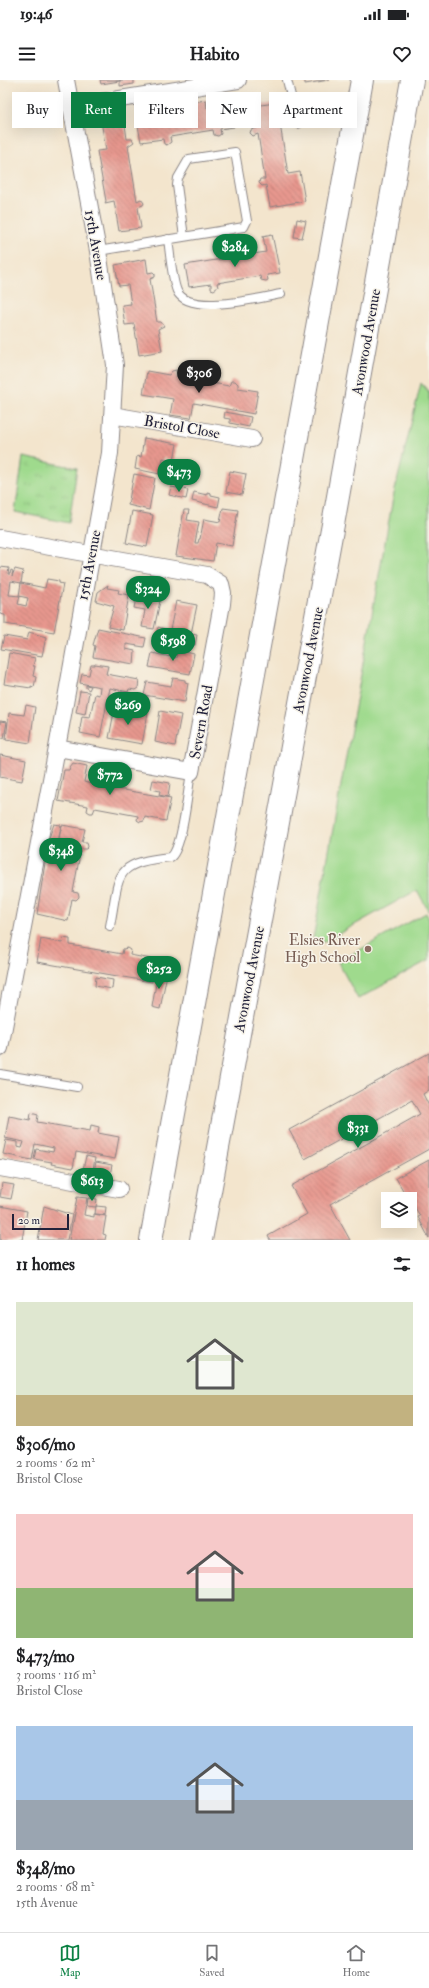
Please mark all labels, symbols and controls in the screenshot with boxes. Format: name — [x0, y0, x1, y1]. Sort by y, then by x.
text: 19:46 — [20, 5, 52, 24]
icon: menu — [16, 43, 38, 65]
text: Habito — [189, 43, 240, 66]
icon: heart — [391, 43, 413, 65]
chip: Buy — [12, 92, 63, 128]
chip: Rent — [71, 92, 126, 128]
chip: Filters — [134, 92, 198, 128]
chip: New — [206, 92, 261, 128]
chip: Apartment — [269, 92, 357, 128]
street label: 15th Avenue — [80, 208, 111, 282]
pin: $284 — [211, 234, 259, 268]
text: $284 — [221, 239, 249, 255]
street label: Avonwood Avenue — [348, 287, 385, 398]
pin: $306 — [175, 360, 223, 394]
text: $306 — [186, 365, 212, 381]
street label: Bristol Close — [142, 411, 221, 444]
pin: $473 — [155, 459, 203, 493]
text: $473 — [166, 464, 192, 480]
street label: 15th Avenue — [73, 528, 106, 602]
pin: $324 — [124, 576, 172, 610]
text: $324 — [135, 581, 161, 597]
street label: Avonwood Avenue — [289, 605, 328, 716]
pin: $598 — [149, 628, 197, 662]
text: $598 — [160, 633, 186, 649]
street label: Severn Road — [186, 683, 217, 761]
pin: $269 — [104, 692, 152, 726]
text: $269 — [114, 697, 142, 713]
pin: $772 — [86, 762, 134, 796]
text: $772 — [97, 767, 123, 783]
pin: $348 — [37, 838, 85, 872]
text: $348 — [48, 843, 74, 859]
street label: Avonwood Avenue — [230, 924, 269, 1035]
place label: Elsies River High School — [285, 931, 360, 967]
marker: Elsies River High School — [363, 944, 373, 954]
pin: $252 — [135, 956, 183, 990]
text: $252 — [146, 961, 172, 977]
pin: $331 — [334, 1115, 382, 1149]
text: $331 — [347, 1120, 369, 1136]
pin: $613 — [68, 1168, 116, 1202]
text: $613 — [80, 1173, 104, 1189]
map controls — [381, 1192, 417, 1228]
button: layers — [381, 1192, 417, 1228]
scale bar — [12, 1212, 69, 1231]
text: 20 m — [18, 1214, 40, 1227]
icon: filters — [391, 1253, 413, 1275]
text: 11 homes — [16, 1254, 75, 1275]
icon: home — [179, 1328, 251, 1400]
text: $306/mo — [16, 1434, 75, 1455]
text: 2 rooms · 62 m² — [16, 1455, 95, 1471]
text: Bristol Close — [16, 1471, 83, 1487]
icon: home — [179, 1540, 251, 1612]
text: $473/mo — [16, 1646, 74, 1667]
text: 3 rooms · 116 m² — [16, 1667, 96, 1683]
text: Bristol Close — [16, 1683, 83, 1699]
icon: home — [179, 1752, 251, 1824]
text: $348/mo — [16, 1858, 75, 1879]
text: 2 rooms · 68 m² — [16, 1879, 94, 1895]
text: 15th Avenue — [16, 1895, 78, 1911]
tab: Map — [59, 1942, 81, 1979]
tab: Saved — [199, 1942, 224, 1979]
tab: Home — [343, 1942, 370, 1979]

